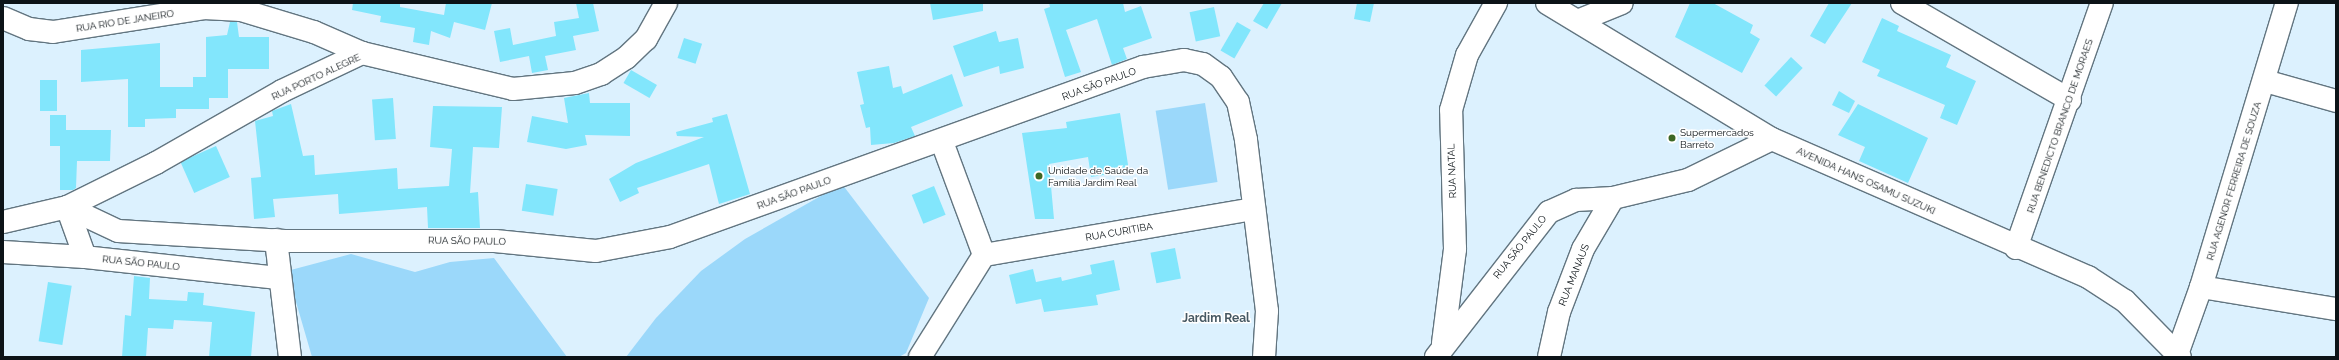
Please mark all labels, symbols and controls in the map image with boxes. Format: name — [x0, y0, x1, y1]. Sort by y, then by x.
street label: RUA RIO DE JANEIRO — [75, 7, 175, 35]
street label: RUA BENEDICTO BRANCO DE MORAES — [2024, 37, 2096, 215]
street label: RUA PORTO ALEGRE — [269, 51, 363, 103]
street label: RUA SÃO PAULO — [1060, 65, 1138, 103]
street label: RUA AGENOR FERREIRA DE SOUZA — [2204, 100, 2264, 262]
place label: Supermercados Barreto — [1680, 126, 1754, 150]
marker: Supermercados Barreto — [1667, 133, 1677, 143]
street label: RUA NATAL — [1445, 143, 1459, 199]
street label: AVENIDA HANS OSAMU SUZUKI — [1794, 145, 1938, 217]
place label: Unidade de Saúde da Família Jardim Real — [1048, 164, 1148, 188]
marker: Unidade de Saúde da Família Jardim Real — [1033, 170, 1045, 182]
street label: RUA SÃO PAULO — [755, 174, 833, 212]
street label: RUA SÃO PAULO — [1491, 213, 1549, 281]
street label: RUA CURITIBA — [1084, 220, 1154, 244]
street label: RUA SÃO PAULO — [428, 234, 506, 248]
street label: RUA MANAUS — [1556, 242, 1592, 308]
street label: RUA SÃO PAULO — [101, 253, 181, 273]
district label: Jardim Real — [1182, 312, 1250, 326]

